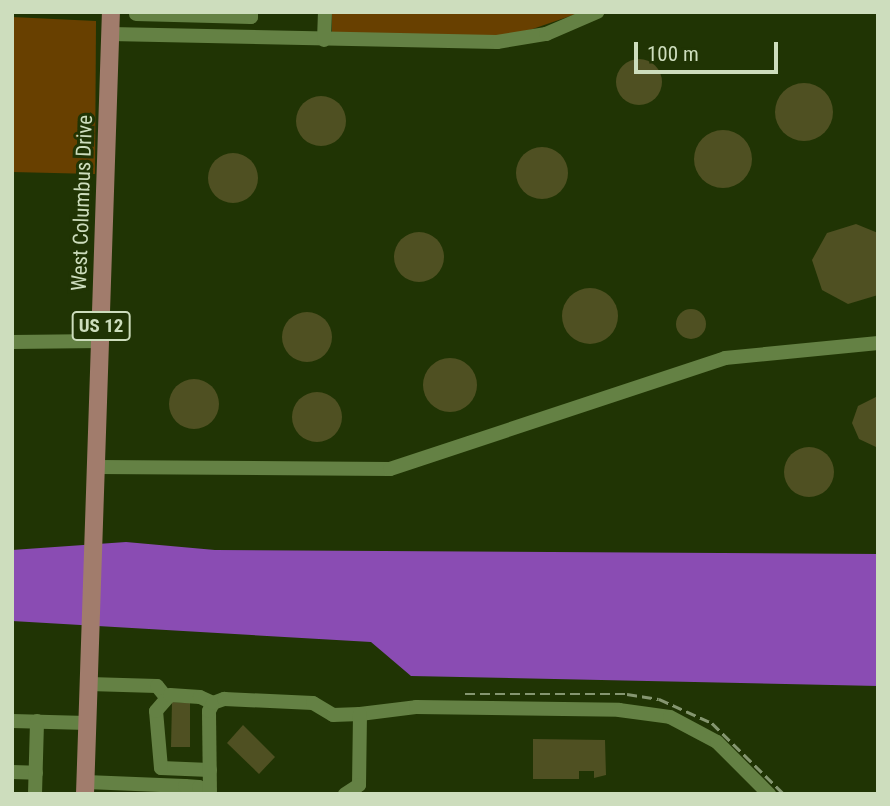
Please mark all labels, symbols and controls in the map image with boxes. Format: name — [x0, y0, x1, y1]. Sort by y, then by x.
scale bar — [638, 28, 782, 72]
text: 100 m — [647, 42, 699, 66]
street label: West Columbus Drive — [66, 115, 98, 291]
road number: US 12 — [71, 310, 131, 342]

